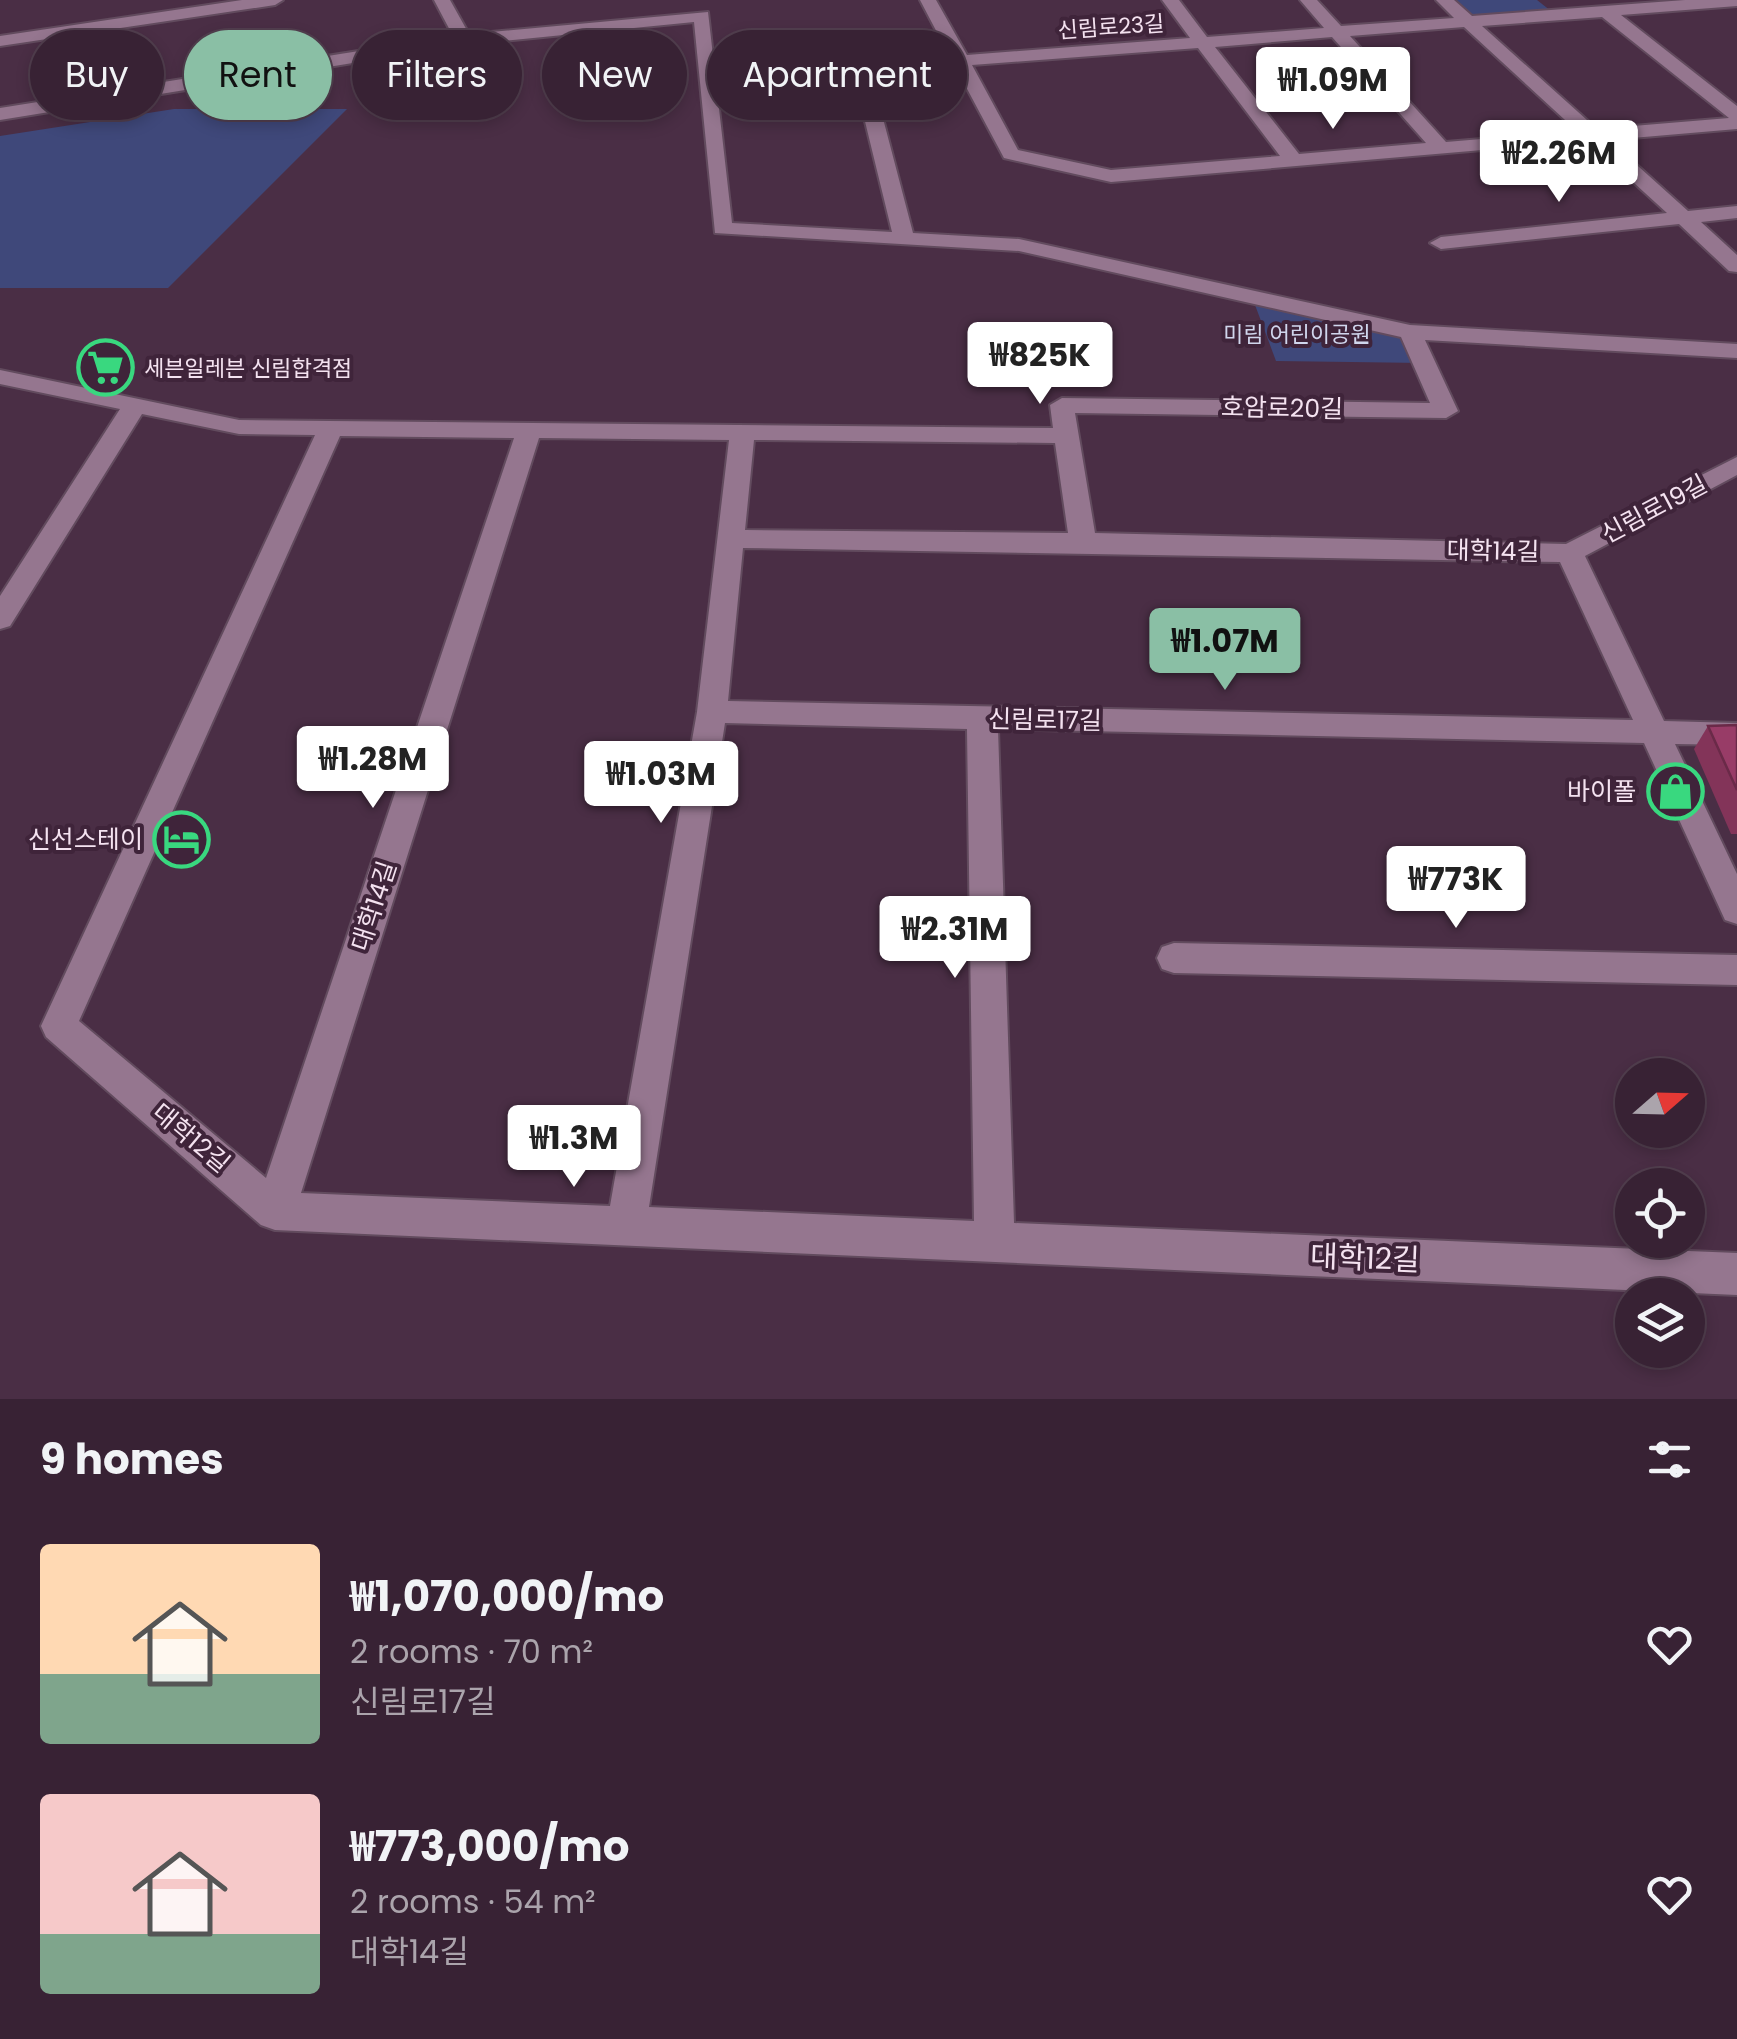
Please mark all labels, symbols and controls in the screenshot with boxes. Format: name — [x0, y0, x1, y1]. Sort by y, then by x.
street label: 신림로23길 — [1057, 8, 1165, 46]
chip: Buy — [30, 30, 164, 120]
chip: Rent — [184, 30, 332, 120]
chip: Filters — [352, 30, 522, 120]
chip: New — [542, 30, 687, 120]
chip: Apartment — [707, 30, 967, 120]
pin: ₩1.09M — [1252, 47, 1414, 132]
text: ₩1.09M — [1278, 57, 1388, 102]
pin: ₩2.26M — [1478, 120, 1640, 205]
text: ₩2.26M — [1502, 130, 1616, 175]
park label: 미림 어린이공원 — [1223, 319, 1371, 350]
pin: ₩825K — [970, 322, 1110, 407]
text: ₩825K — [990, 332, 1091, 377]
supermarket icon: 세븐일레븐 신림합격점 — [75, 338, 135, 398]
place label: 세븐일레븐 신림합격점 — [144, 353, 352, 384]
street label: 호암로20길 — [1221, 389, 1343, 427]
street label: 신림로19길 — [1595, 466, 1713, 552]
street label: 대학14길 — [1446, 533, 1540, 569]
pin: ₩1.07M — [1144, 608, 1306, 693]
text: ₩1.07M — [1171, 618, 1279, 663]
street label: 신림로17길 — [988, 702, 1102, 738]
pin: ₩1.28M — [292, 726, 454, 811]
text: ₩1.28M — [319, 736, 427, 781]
pin: ₩1.03M — [580, 741, 742, 826]
text: ₩1.03M — [606, 751, 716, 796]
shop icon: 바이폴 — [1645, 761, 1705, 821]
place label: 바이폴 — [1567, 774, 1636, 809]
hotel icon: 신선스테이 — [152, 809, 212, 869]
place label: 신선스테이 — [28, 822, 143, 857]
pin: ₩773K — [1386, 846, 1526, 931]
street label: 대학14길 — [343, 856, 405, 956]
text: ₩773K — [1409, 856, 1503, 901]
pin: ₩2.31M — [874, 896, 1036, 981]
text: ₩2.31M — [902, 906, 1008, 951]
north arrow — [1615, 1058, 1705, 1148]
map controls — [1615, 1058, 1705, 1368]
street label: 대학12길 — [145, 1095, 237, 1181]
pin: ₩1.3M — [504, 1105, 644, 1190]
text: ₩1.3M — [530, 1115, 618, 1160]
button: locate — [1615, 1168, 1705, 1258]
street label: 대학12길 — [1309, 1235, 1421, 1281]
button: layers — [1615, 1278, 1705, 1368]
text: 9 homes — [40, 1430, 224, 1489]
icon: filters — [1642, 1432, 1697, 1487]
text: ₩1,070,000/mo — [350, 1567, 664, 1626]
icon: home — [120, 1584, 240, 1704]
icon: heart — [1642, 1617, 1697, 1672]
text: 2 rooms · 70 m² — [350, 1629, 593, 1674]
text: 신림로17길 — [350, 1679, 495, 1724]
text: ₩773,000/mo — [350, 1817, 630, 1876]
icon: home — [120, 1834, 240, 1954]
icon: heart — [1642, 1867, 1697, 1922]
text: 2 rooms · 54 m² — [350, 1879, 596, 1924]
text: 대학14길 — [350, 1929, 469, 1974]

